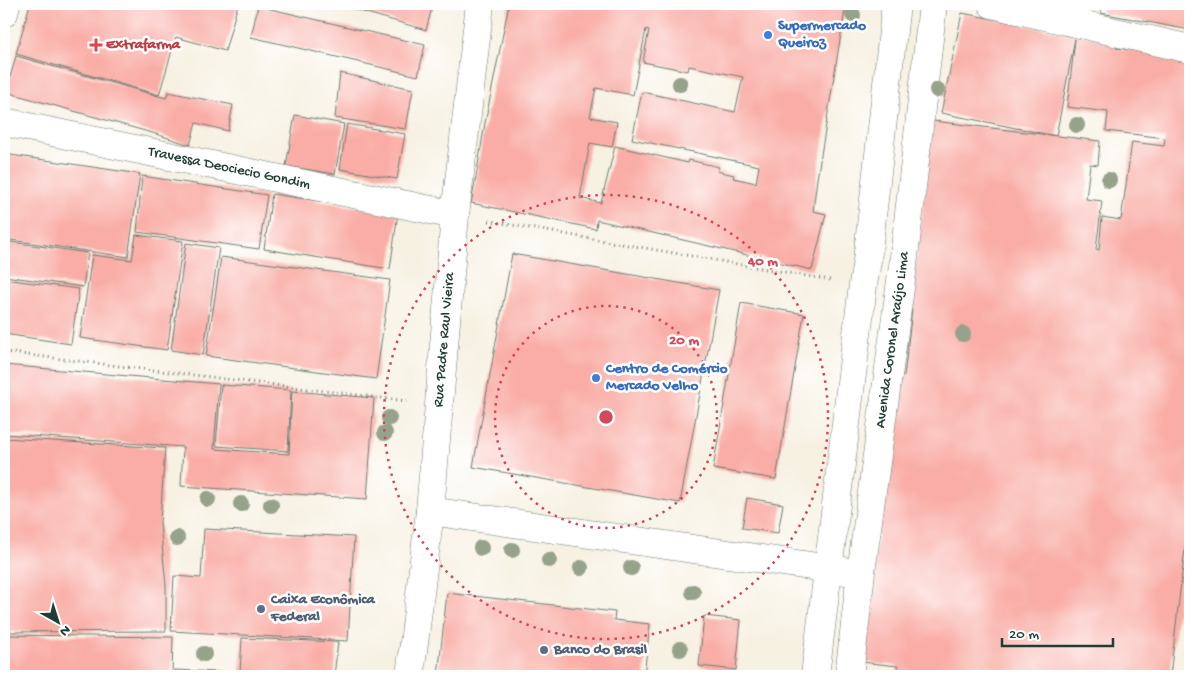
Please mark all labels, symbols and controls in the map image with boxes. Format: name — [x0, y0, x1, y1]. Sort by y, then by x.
place label: Supermercado Queiroz — [778, 17, 866, 52]
marker: Supermercado Queiroz — [762, 29, 774, 41]
place label: Extrafarma — [106, 36, 181, 54]
marker: Extrafarma — [90, 39, 102, 51]
street label: Travessa Deociecio Gondim — [146, 143, 312, 194]
street label: Avenida Coronel Araújo Lima — [872, 250, 914, 429]
text: 40 m — [747, 253, 778, 271]
street label: Rua Padre Raul Vieira — [430, 271, 459, 408]
text: 20 m — [669, 332, 699, 350]
place label: Centro de Comércio Mercado Velho — [605, 360, 728, 395]
marker: Centro de Comércio Mercado Velho — [590, 372, 602, 384]
centre of rings — [597, 408, 615, 426]
place label: Caixa Econômica Federal — [270, 591, 376, 626]
north arrow — [32, 598, 82, 648]
marker: Caixa Econômica Federal — [255, 603, 267, 615]
scale bar — [1002, 615, 1113, 647]
text: N — [56, 621, 74, 640]
text: 20 m — [1009, 626, 1039, 644]
place label: Banco do Brasil — [553, 641, 648, 659]
marker: Banco do Brasil — [538, 644, 550, 656]

